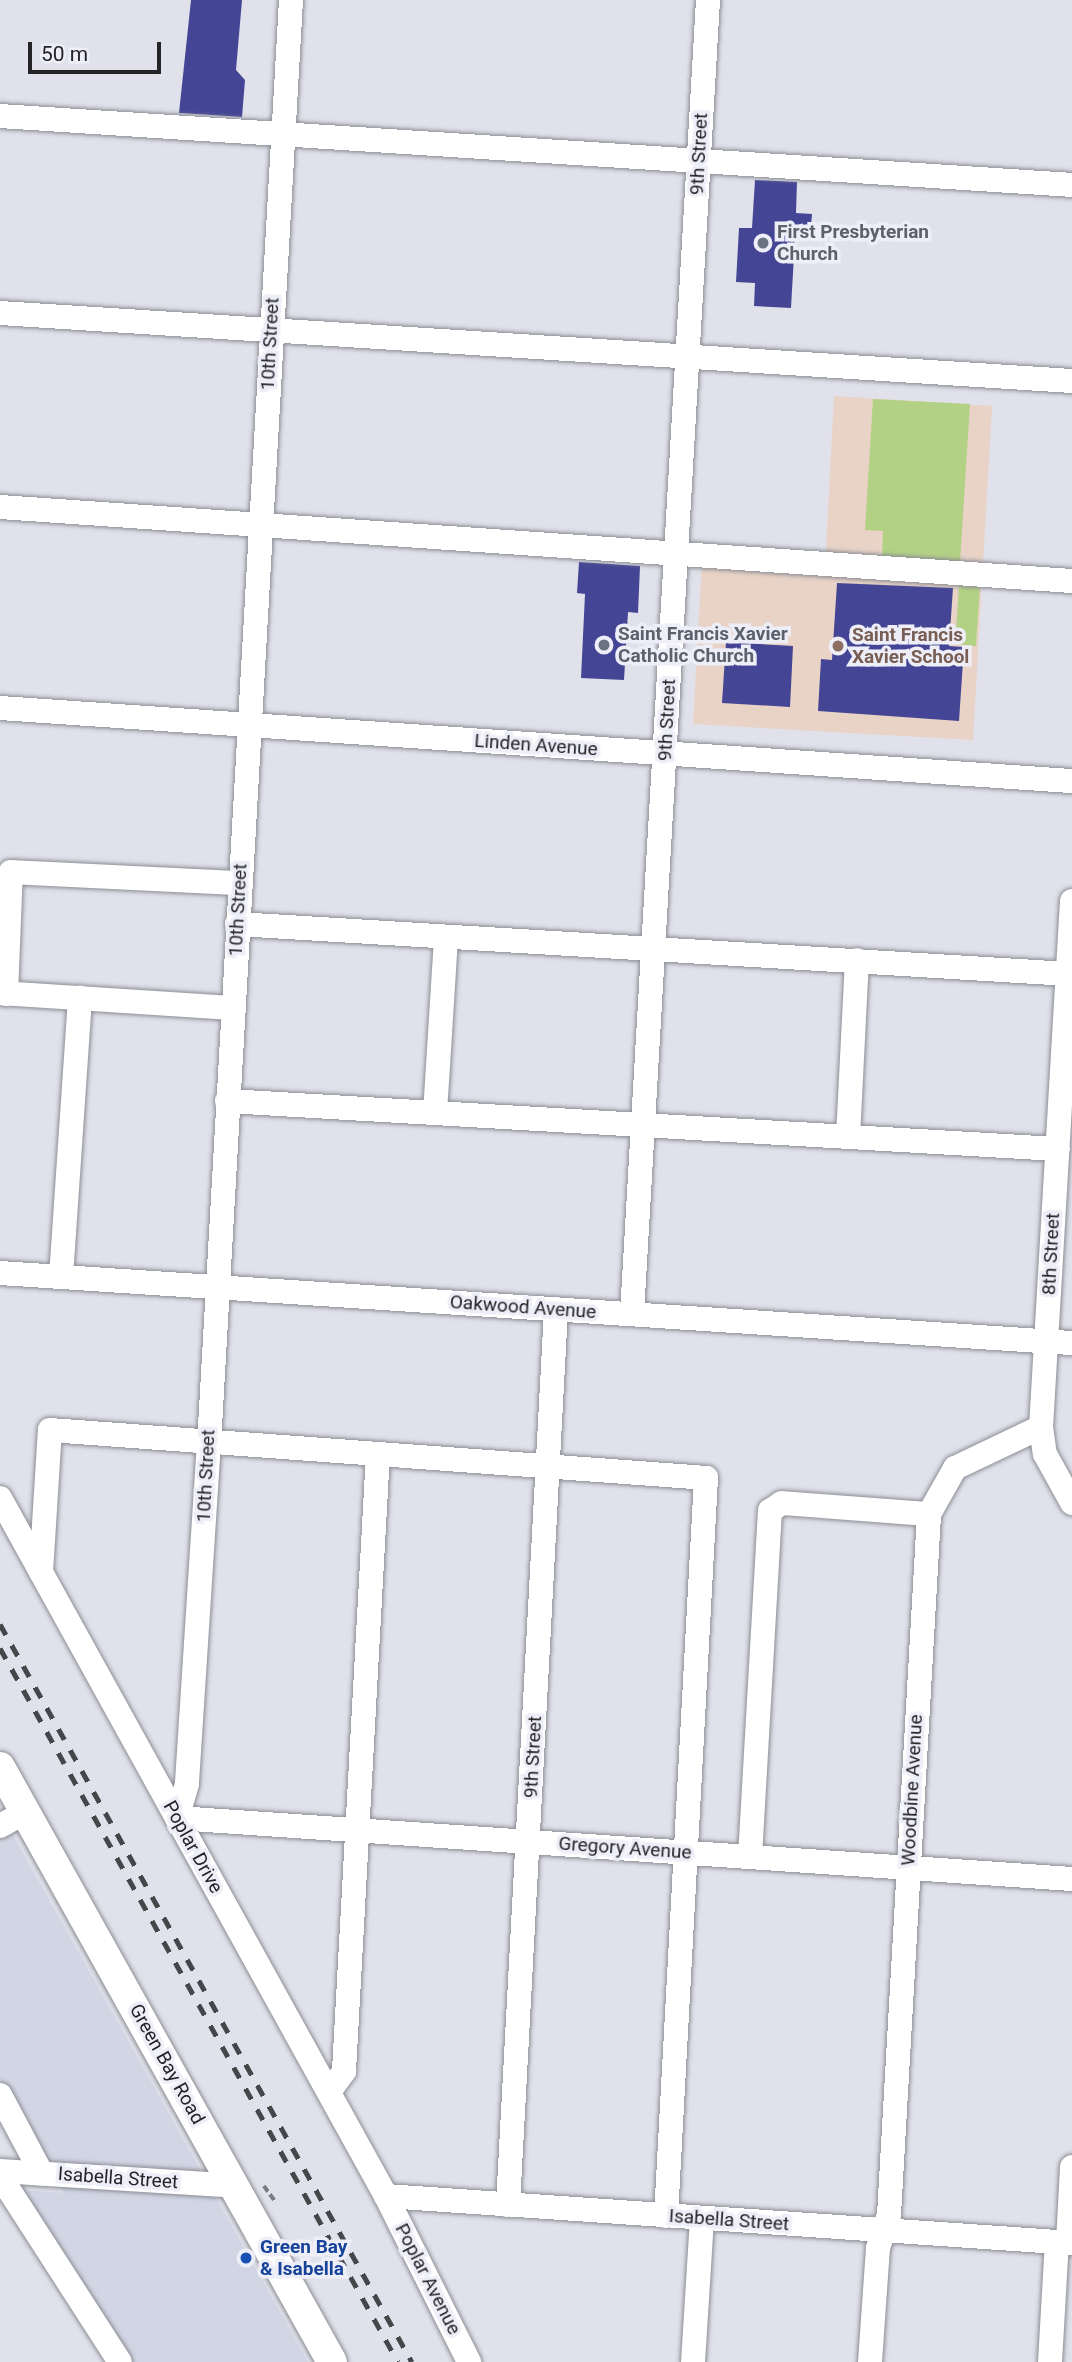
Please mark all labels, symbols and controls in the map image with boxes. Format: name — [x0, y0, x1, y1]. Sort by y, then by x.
scale bar — [32, 28, 164, 72]
text: 50 m — [41, 42, 88, 66]
street label: 9th Street — [685, 112, 713, 196]
place label: First Presbyterian Church — [777, 221, 929, 265]
marker: First Presbyterian Church — [755, 235, 771, 251]
street label: 10th Street — [256, 297, 284, 391]
place label: Saint Francis Xavier Catholic Church — [618, 623, 788, 667]
place label: Saint Francis Xavier School — [852, 624, 969, 668]
marker: Saint Francis Xavier Catholic Church — [596, 637, 612, 653]
marker: Saint Francis Xavier School — [830, 638, 846, 654]
street label: 9th Street — [653, 678, 681, 762]
street label: Linden Avenue — [474, 729, 598, 761]
street label: 10th Street — [224, 863, 252, 957]
street label: 8th Street — [1037, 1212, 1065, 1296]
street label: Oakwood Avenue — [449, 1291, 597, 1323]
street label: 10th Street — [192, 1429, 220, 1523]
street label: Woodbine Avenue — [897, 1714, 927, 1866]
street label: 9th Street — [519, 1715, 547, 1799]
street label: Poplar Drive — [158, 1797, 228, 1897]
street label: Gregory Avenue — [558, 1832, 692, 1864]
street label: Green Bay Road — [125, 2000, 209, 2128]
street label: Isabella Street — [57, 2162, 179, 2194]
street label: Isabella Street — [668, 2204, 790, 2236]
street label: Poplar Avenue — [390, 2220, 466, 2338]
place label: Green Bay & Isabella — [260, 2236, 347, 2280]
marker: Green Bay & Isabella — [238, 2250, 254, 2266]

